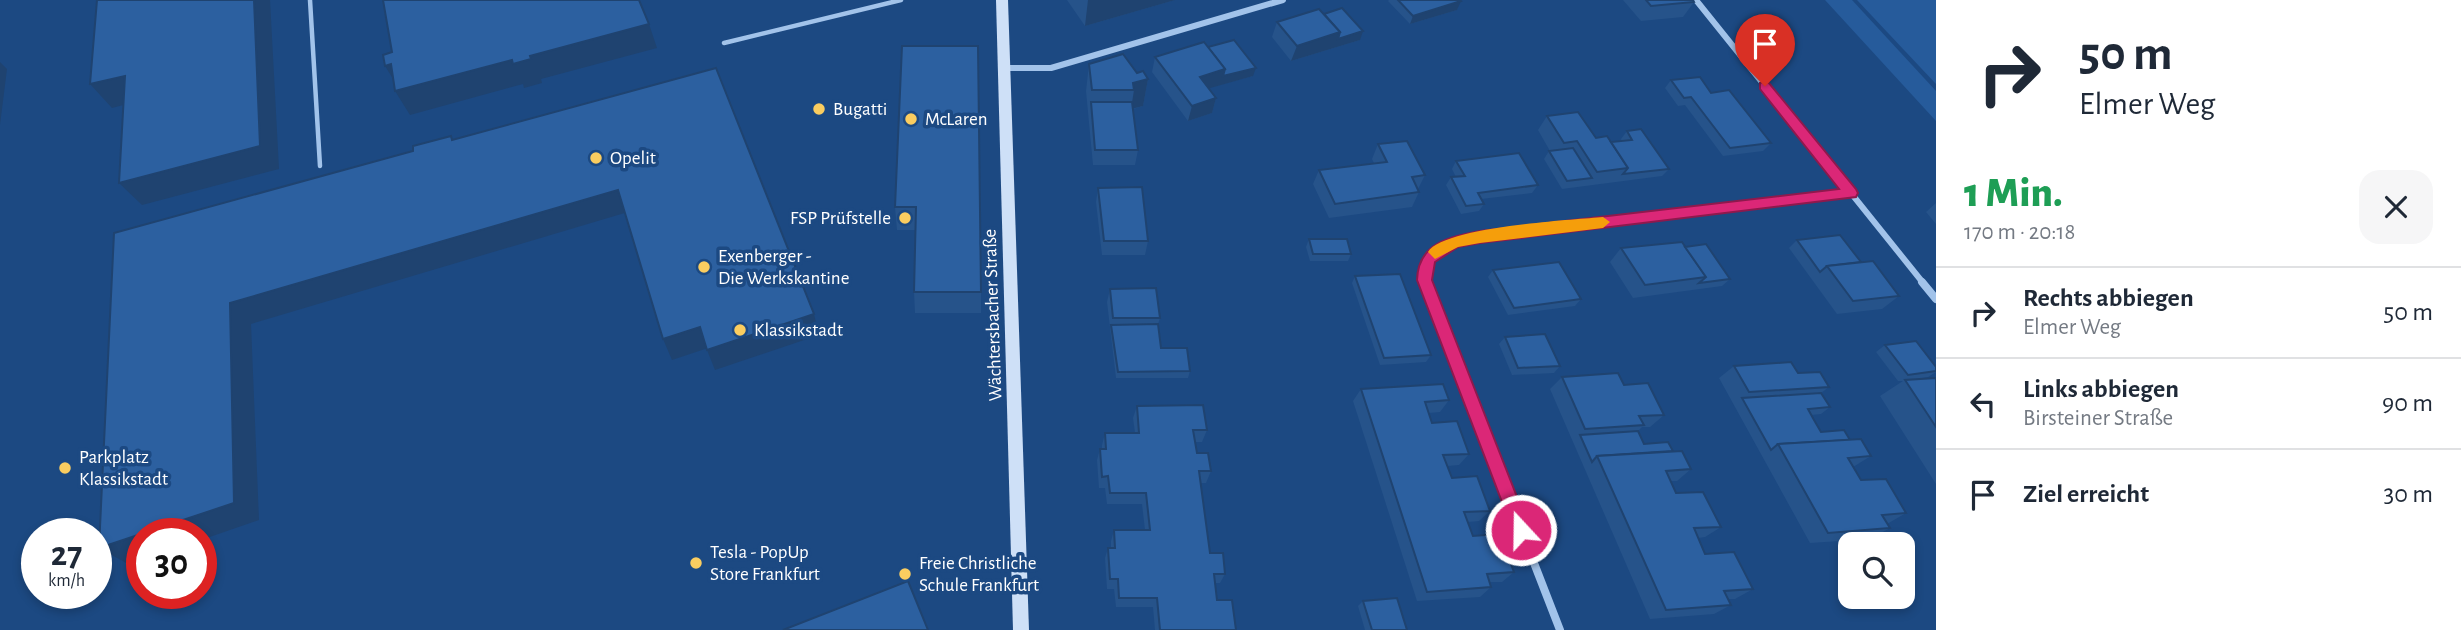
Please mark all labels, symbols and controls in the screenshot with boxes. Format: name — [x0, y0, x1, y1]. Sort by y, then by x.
pin — [1735, 14, 1795, 86]
icon: arrive — [1746, 25, 1784, 63]
icon: right — [1964, 28, 2055, 119]
text: 50 m — [2079, 30, 2173, 79]
text: Elmer Weg — [2079, 88, 2215, 120]
place label: Bugatti — [833, 100, 887, 119]
marker: Bugatti — [811, 101, 827, 117]
place label: McLaren — [925, 110, 988, 129]
marker: McLaren — [903, 111, 919, 127]
place label: Opelit — [610, 149, 656, 168]
marker: Opelit — [588, 150, 604, 166]
button: close — [2359, 170, 2433, 244]
text: 1 Min. — [1964, 172, 2063, 214]
place label: FSP Prüfstelle — [790, 209, 891, 228]
marker: FSP Prüfstelle — [897, 210, 913, 226]
text: 170 m · 20:18 — [1964, 221, 2075, 244]
street label: Wächtersbacher Straße — [980, 229, 1006, 401]
place label: Exenberger - Die Werkskantine — [718, 247, 849, 288]
marker: Exenberger - Die Werkskantine — [696, 259, 712, 275]
text: Rechts abbiegen — [2023, 285, 2194, 311]
icon: right — [1964, 294, 2002, 332]
text: 50 m — [2383, 299, 2433, 325]
text: Elmer Weg — [2023, 316, 2121, 339]
place label: Klassikstadt — [754, 321, 843, 340]
marker: Klassikstadt — [732, 322, 748, 338]
text: Links abbiegen — [2023, 376, 2179, 402]
icon: left — [1964, 385, 2002, 423]
text: 90 m — [2382, 390, 2433, 416]
text: Birsteiner Straße — [2023, 407, 2173, 430]
place label: Parkplatz Klassikstadt — [79, 448, 168, 489]
marker: Parkplatz Klassikstadt — [57, 460, 73, 476]
icon: arrive — [1964, 476, 2002, 514]
text: Ziel erreicht — [2023, 481, 2149, 507]
text: 30 m — [2383, 481, 2433, 507]
position arrow — [1484, 493, 1558, 567]
speed limit sign: 30 — [126, 518, 217, 609]
map controls — [1838, 532, 1915, 609]
button: search — [1838, 532, 1915, 609]
text: 27 — [51, 537, 82, 572]
place label: Tesla - PopUp Store Frankfurt — [710, 543, 820, 584]
place label: Freie Christliche Schule Frankfurt — [919, 554, 1039, 595]
marker: Tesla - PopUp Store Frankfurt — [688, 555, 704, 571]
marker: Freie Christliche Schule Frankfurt — [897, 566, 913, 582]
text: km/h — [48, 572, 85, 590]

